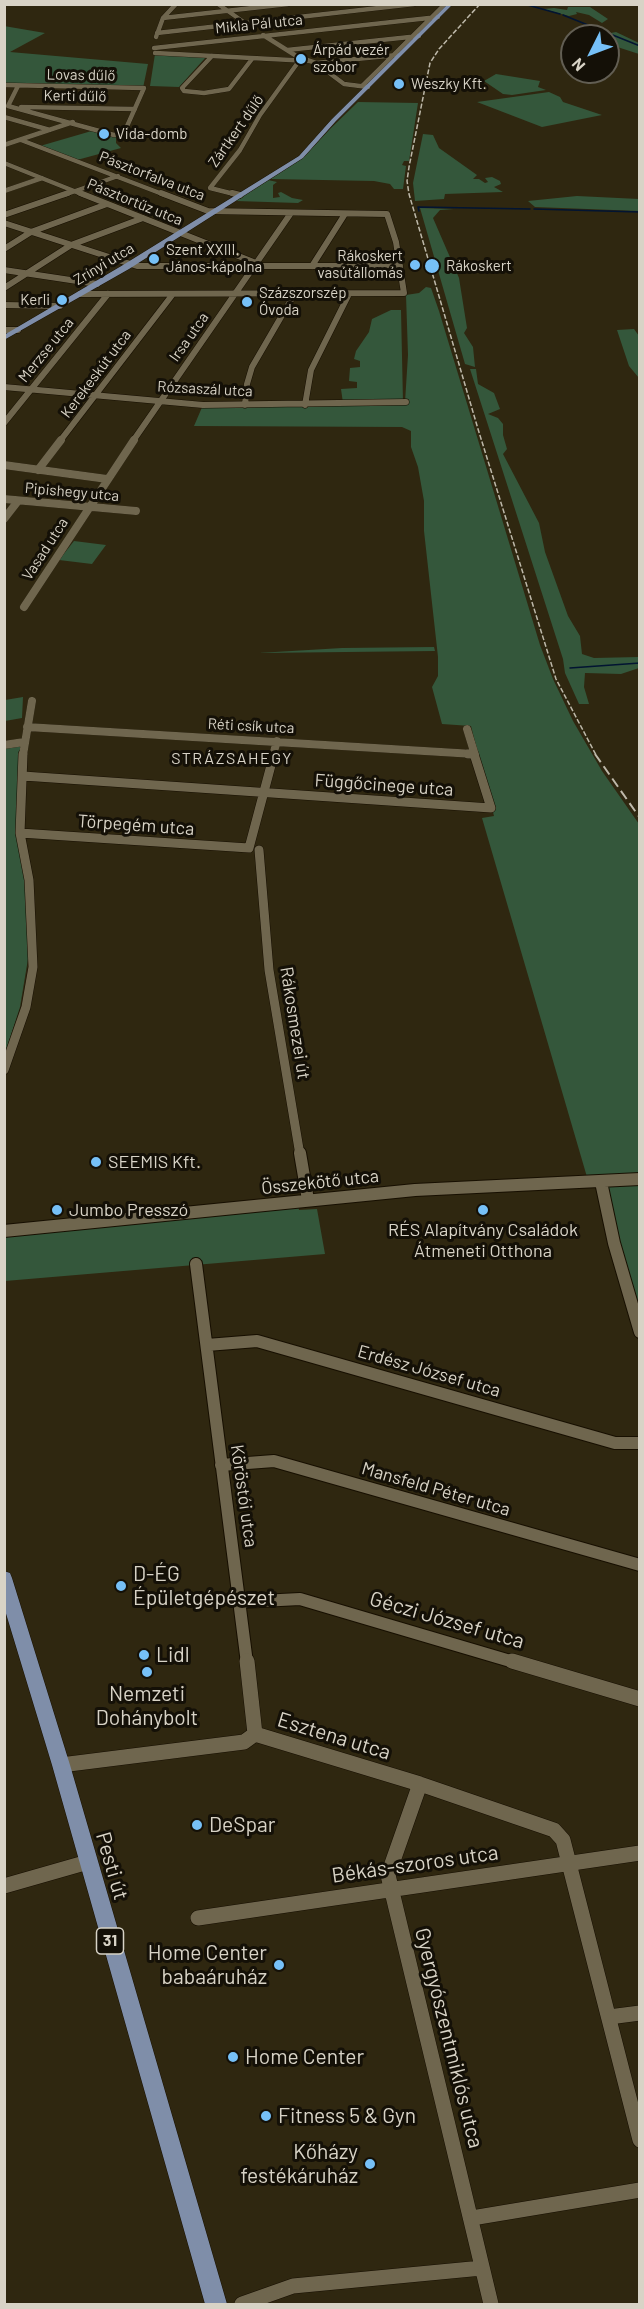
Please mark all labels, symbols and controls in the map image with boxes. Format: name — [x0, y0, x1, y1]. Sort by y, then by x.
street label: Mikla Pál utca — [214, 10, 304, 38]
north arrow — [560, 24, 620, 84]
place label: Árpád vezér szobor — [313, 41, 390, 76]
marker: Árpád vezér szobor — [294, 52, 308, 66]
text: N — [567, 55, 588, 75]
street label: Lovas dűlő — [46, 65, 116, 85]
place label: Weszky Kft. — [411, 75, 487, 93]
marker: Weszky Kft. — [392, 77, 406, 91]
street label: Kerti dűlő — [44, 86, 106, 106]
street label: Zártkert dűlő — [204, 91, 268, 171]
place label: Vida-domb — [116, 125, 187, 143]
marker: Vida-domb — [97, 127, 111, 141]
street label: Pásztorfalva utca — [96, 148, 208, 204]
street label: Pásztortűz utca — [85, 175, 185, 229]
street label: Zrínyi utca — [71, 239, 137, 289]
place label: Szent XXIII. János-kápolna — [166, 241, 262, 276]
place label: Rákoskert vasútállomás — [318, 247, 403, 282]
marker: Szent XXIII. János-kápolna — [147, 252, 161, 266]
marker: Rákoskert — [423, 257, 441, 275]
place label: Rákoskert — [446, 257, 512, 275]
marker: Rákoskert vasútállomás — [408, 258, 422, 272]
place label: Százszorszép Óvoda — [259, 284, 346, 319]
place label: Kerli — [20, 291, 50, 309]
marker: Kerli — [55, 293, 69, 307]
marker: Százszorszép Óvoda — [240, 295, 254, 309]
street label: Irsa utca — [166, 309, 212, 365]
street label: Merzse utca — [15, 314, 77, 386]
street label: Kerekeskút utca — [57, 326, 135, 422]
street label: Rózsaszál utca — [157, 378, 253, 400]
street label: Pipishegy utca — [24, 479, 120, 505]
street label: Vasad utca — [18, 514, 72, 584]
street label: Réti csík utca — [207, 715, 295, 737]
district label: STRÁZSAHEGY — [171, 749, 293, 769]
street label: Függőcinege utca — [314, 769, 454, 801]
street label: Törpegém utca — [77, 810, 195, 840]
street label: Rákosmezei út — [275, 965, 315, 1081]
place label: SEEMIS Kft. — [108, 1151, 201, 1173]
marker: SEEMIS Kft. — [89, 1155, 103, 1169]
street label: Összekötő utca — [260, 1165, 380, 1199]
place label: Jumbo Presszó — [69, 1199, 188, 1221]
marker: Jumbo Presszó — [50, 1203, 64, 1217]
marker: RÉS Alapítvány Családok Átmeneti Otthona — [476, 1203, 490, 1217]
place label: RÉS Alapítvány Családok Átmeneti Otthona — [388, 1219, 578, 1262]
street label: Erdész József utca — [355, 1340, 503, 1402]
street label: Köröstói utca — [226, 1443, 262, 1549]
street label: Mansfeld Péter utca — [359, 1457, 513, 1521]
place label: D-ÉG Épületgépészet — [133, 1561, 275, 1611]
marker: D-ÉG Épületgépészet — [114, 1579, 128, 1593]
street label: Géczi József utca — [367, 1586, 527, 1654]
place label: Lidl — [156, 1642, 190, 1668]
marker: Lidl — [137, 1648, 151, 1662]
marker: Nemzeti Dohánybolt — [140, 1665, 154, 1679]
place label: Nemzeti Dohánybolt — [96, 1681, 198, 1731]
street label: Esztena utca — [274, 1707, 394, 1765]
place label: DeSpar — [209, 1812, 275, 1838]
marker: DeSpar — [190, 1818, 204, 1832]
street label: Pesti út — [90, 1829, 134, 1903]
street label: Békás-szoros utca — [330, 1840, 500, 1888]
street label: Gyergyószentmiklós utca — [409, 1925, 489, 2151]
road number: 31 — [96, 1928, 124, 1954]
place label: Home Center babaáruház — [148, 1940, 267, 1990]
marker: Home Center babaáruház — [272, 1958, 286, 1972]
place label: Home Center — [245, 2044, 364, 2070]
marker: Home Center — [226, 2050, 240, 2064]
place label: Fitness 5 & Gyn — [278, 2103, 416, 2129]
marker: Fitness 5 & Gyn — [259, 2109, 273, 2123]
place label: Kőházy festékáruház — [241, 2139, 358, 2189]
marker: Kőházy festékáruház — [363, 2157, 377, 2171]

